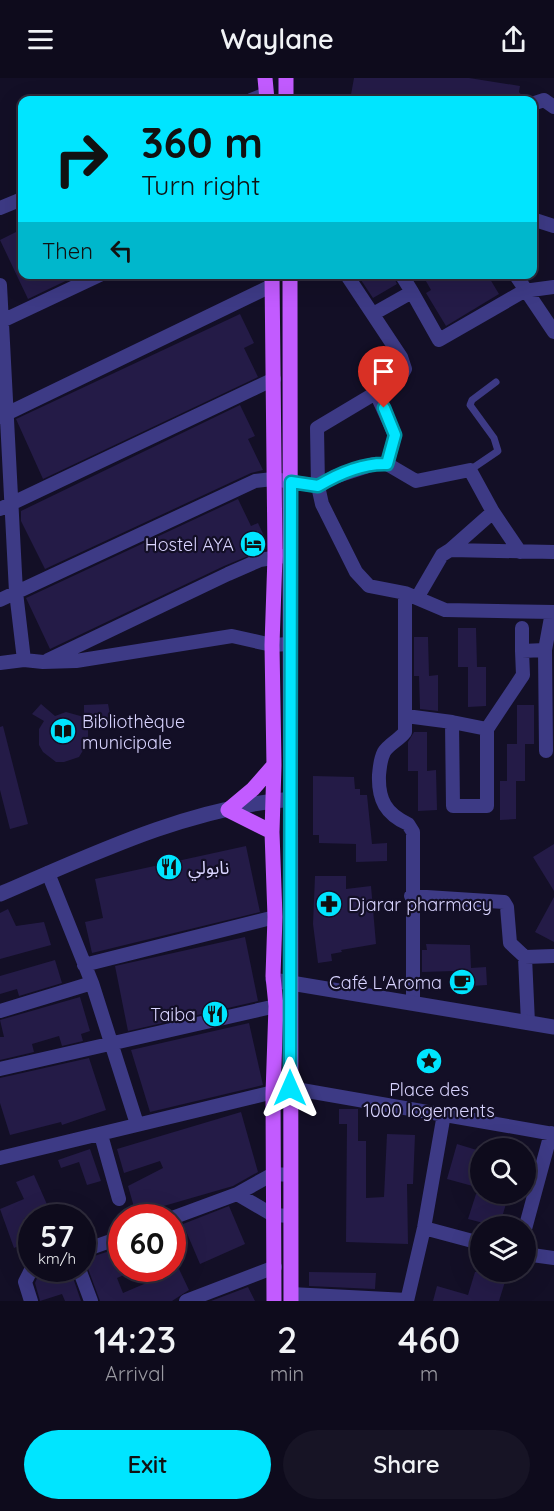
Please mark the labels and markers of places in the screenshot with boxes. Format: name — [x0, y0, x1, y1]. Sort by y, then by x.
pin — [358, 346, 409, 408]
hotel icon: Hostel AYA — [238, 529, 268, 559]
place label: Hostel AYA — [145, 533, 234, 556]
place label: Bibliothèque municipale — [82, 710, 185, 754]
library icon: Bibliothèque municipale — [48, 716, 78, 746]
restaurant icon: نابولي — [154, 852, 184, 882]
place label: نابولي — [188, 856, 229, 881]
pharmacy icon: Djarar pharmacy — [314, 889, 344, 919]
place label: Djarar pharmacy — [348, 893, 492, 916]
cafe icon: Café L'Aroma — [447, 967, 477, 997]
place label: Café L'Aroma — [329, 971, 442, 994]
restaurant icon: Taiba — [200, 999, 230, 1029]
place label: Taiba — [150, 1003, 196, 1026]
place icon: Place des 1000 logements — [414, 1046, 444, 1076]
place label: Place des 1000 logements — [363, 1078, 495, 1122]

